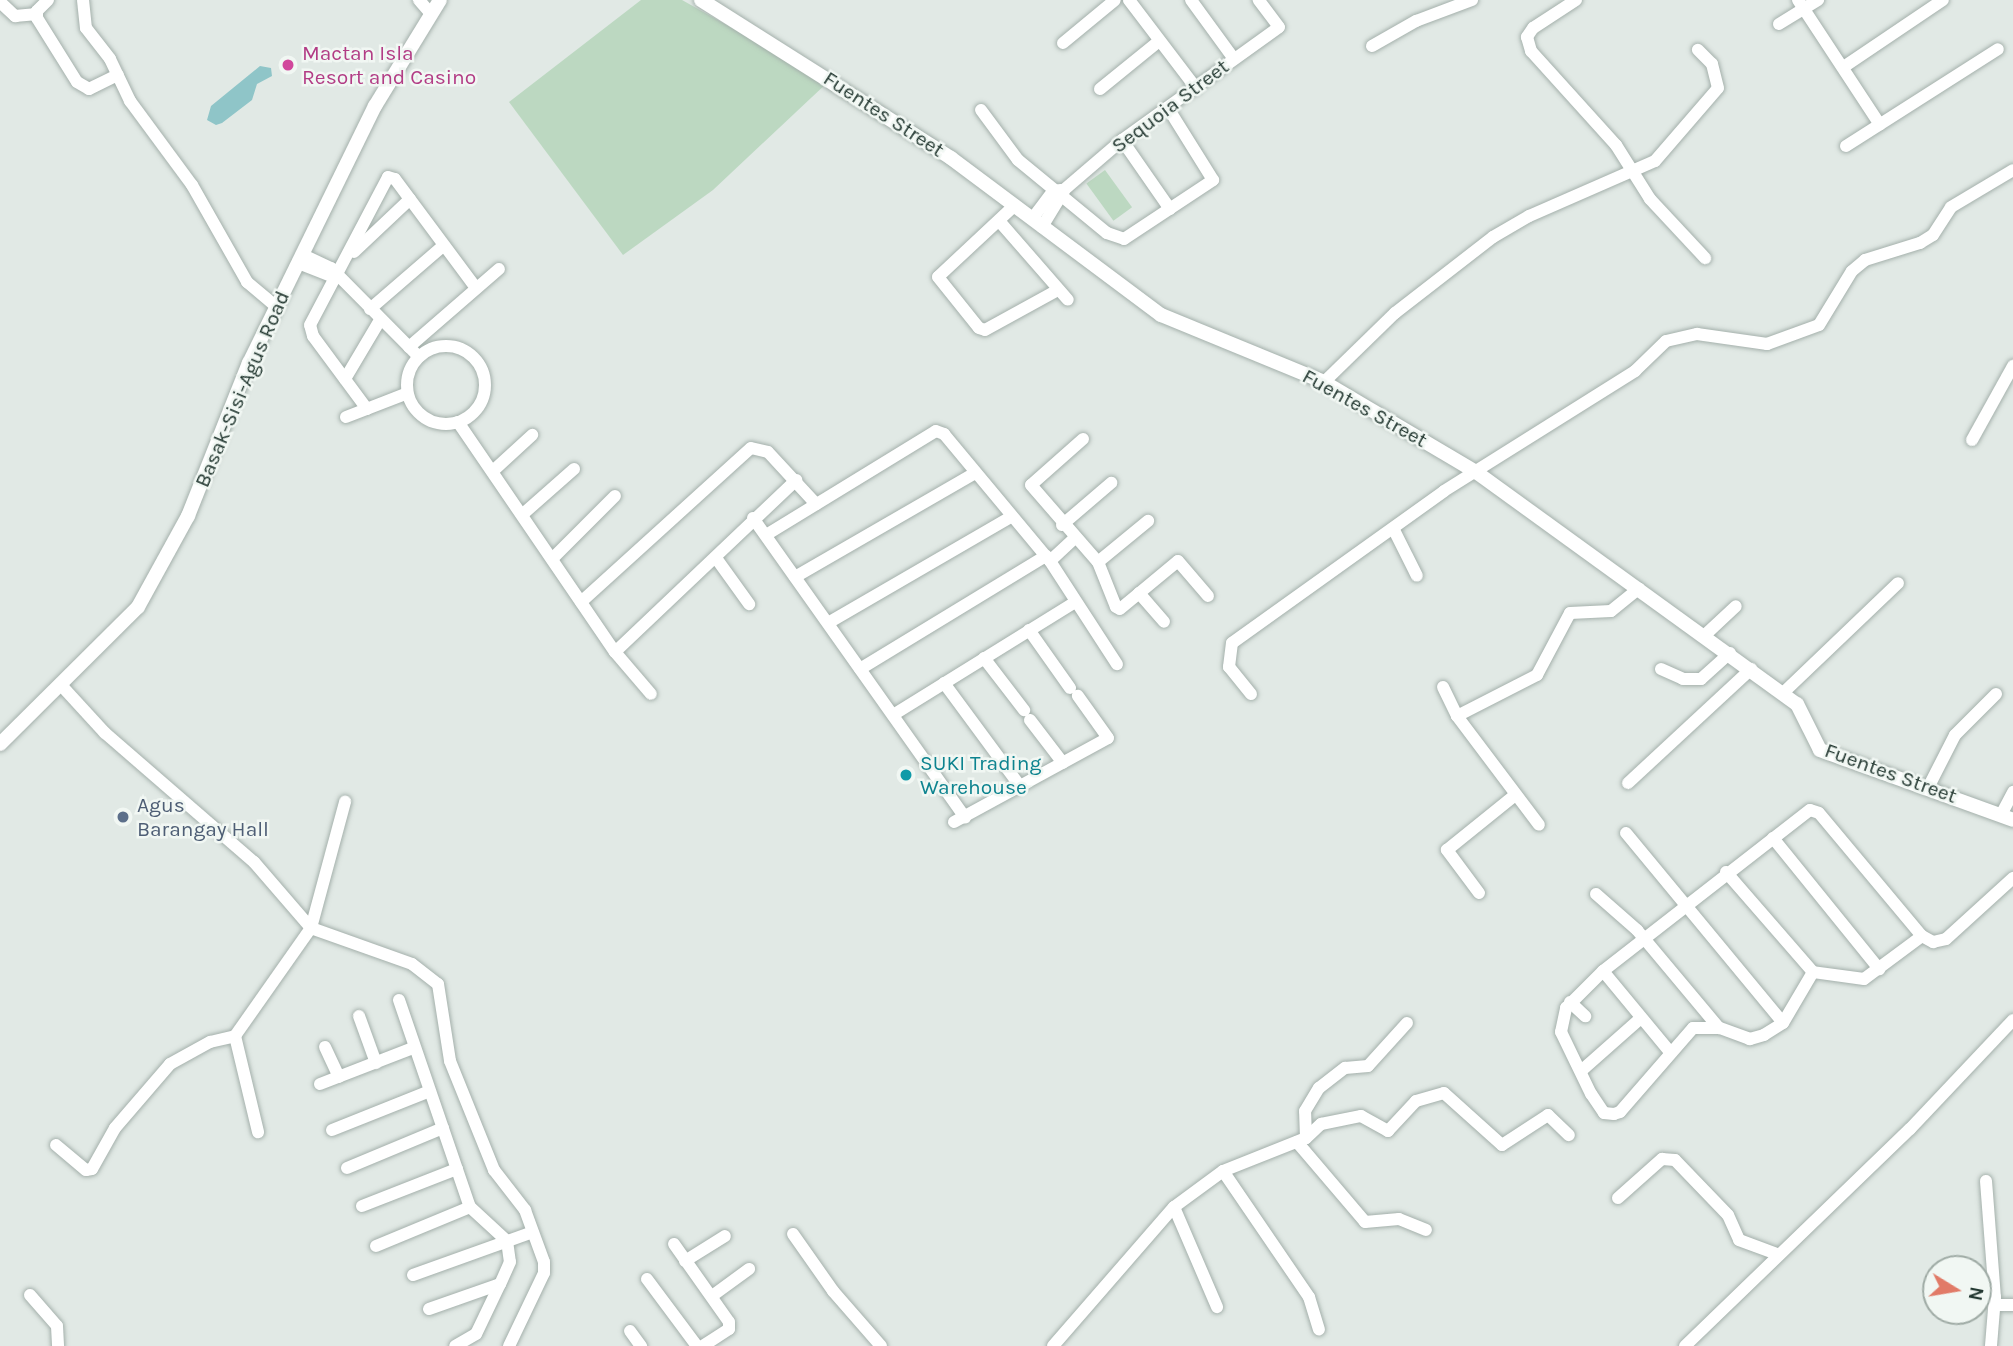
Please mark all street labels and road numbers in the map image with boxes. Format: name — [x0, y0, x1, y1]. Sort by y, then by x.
street label: Sequoia Street — [1106, 54, 1234, 158]
street label: Fuentes Street — [819, 66, 949, 162]
street label: Basak-Sisi-Agus Road — [189, 287, 295, 491]
street label: Fuentes Street — [1298, 363, 1432, 453]
street label: Fuentes Street — [1821, 737, 1961, 809]

